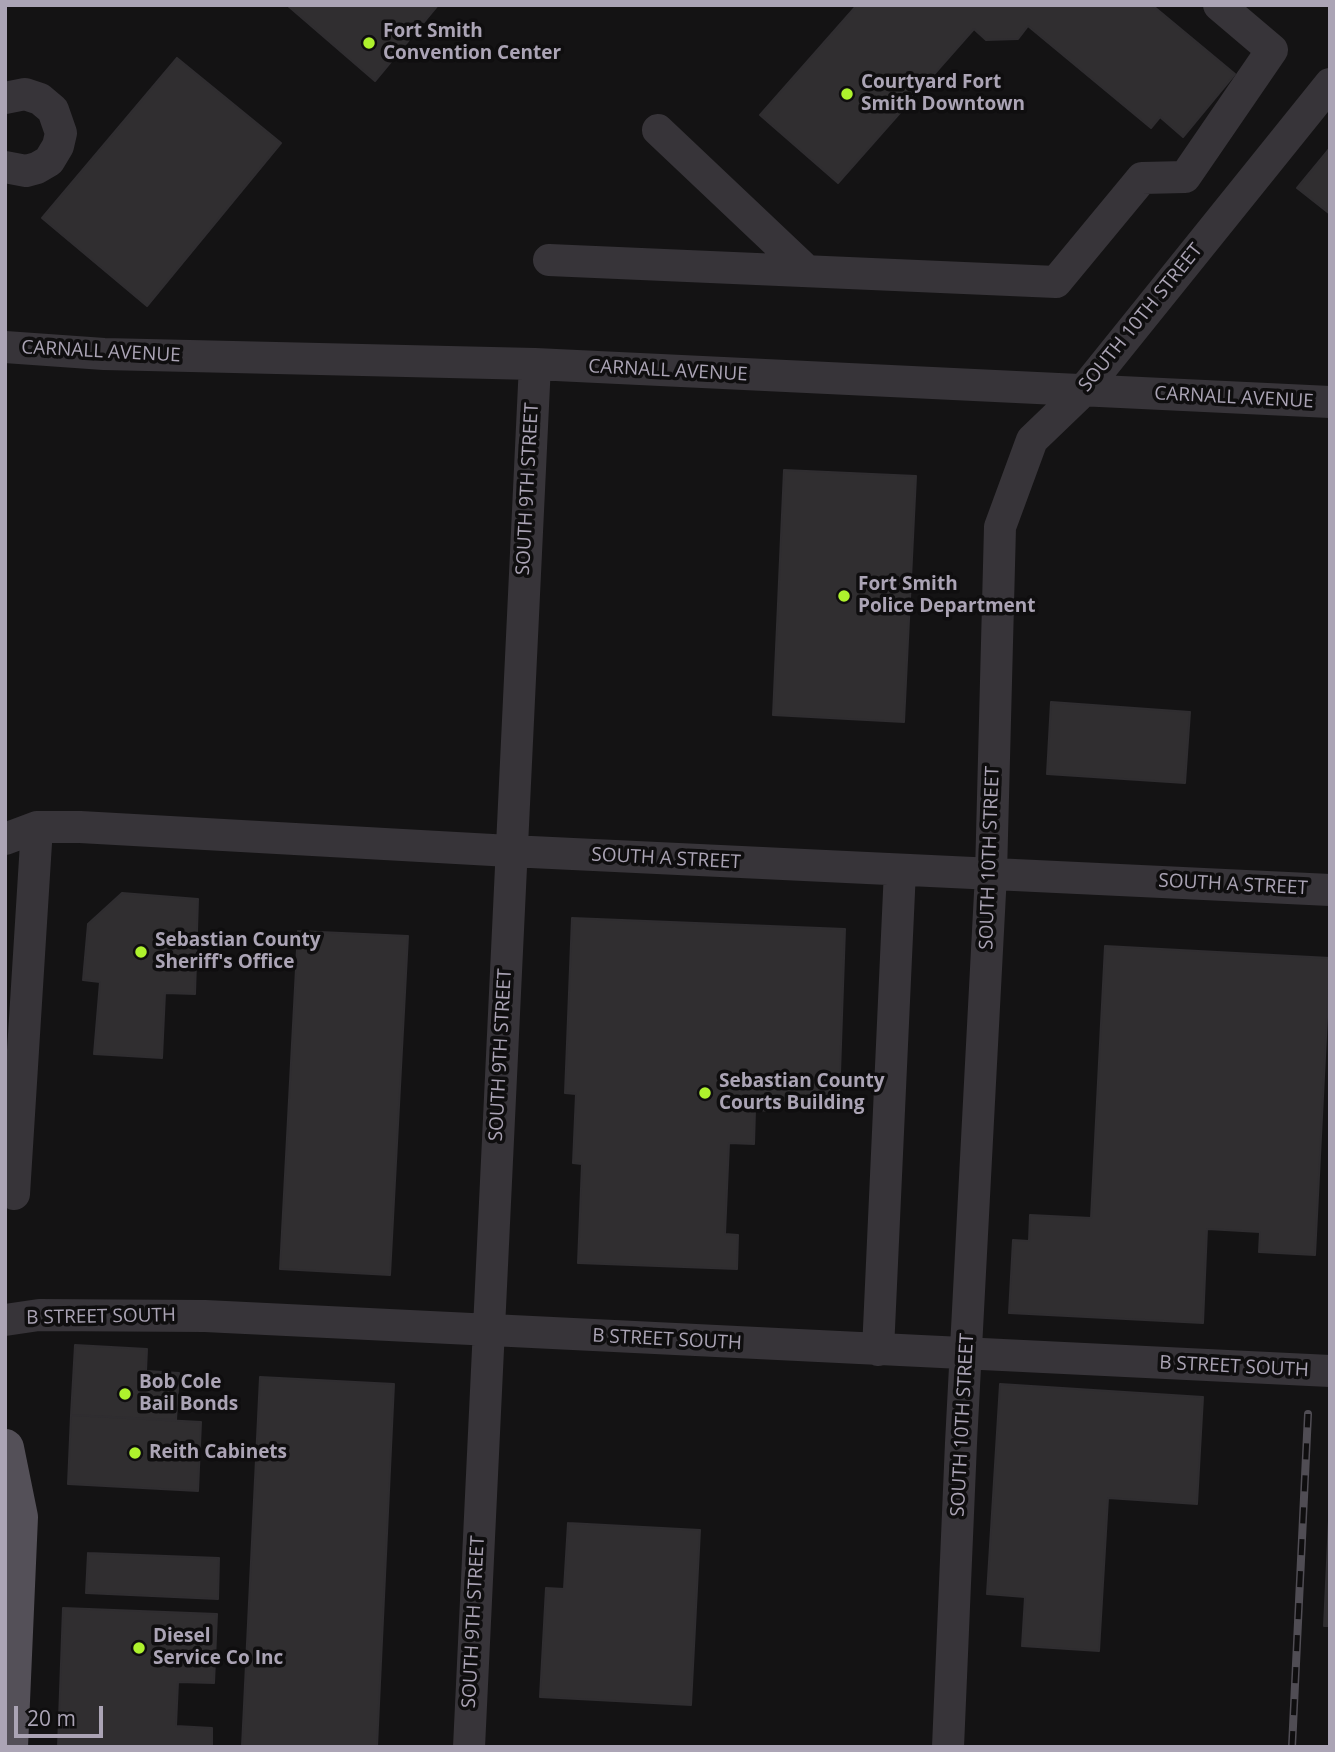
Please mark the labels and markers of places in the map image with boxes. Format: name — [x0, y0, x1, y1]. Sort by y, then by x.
place label: Fort Smith Convention Center — [383, 21, 561, 65]
marker: Fort Smith Convention Center — [361, 35, 377, 51]
place label: Courtyard Fort Smith Downtown — [861, 72, 1025, 116]
marker: Courtyard Fort Smith Downtown — [839, 86, 855, 102]
place label: Fort Smith Police Department — [858, 574, 1036, 618]
marker: Fort Smith Police Department — [836, 588, 852, 604]
place label: Sebastian County Sheriff's Office — [155, 930, 320, 974]
marker: Sebastian County Sheriff's Office — [133, 944, 149, 960]
place label: Sebastian County Courts Building — [719, 1071, 884, 1115]
marker: Sebastian County Courts Building — [697, 1085, 713, 1101]
place label: Bob Cole Bail Bonds — [139, 1372, 238, 1416]
marker: Bob Cole Bail Bonds — [117, 1386, 133, 1402]
place label: Reith Cabinets — [149, 1442, 287, 1464]
marker: Reith Cabinets — [127, 1445, 143, 1461]
place label: Diesel Service Co Inc — [153, 1626, 283, 1670]
marker: Diesel Service Co Inc — [131, 1640, 147, 1656]

